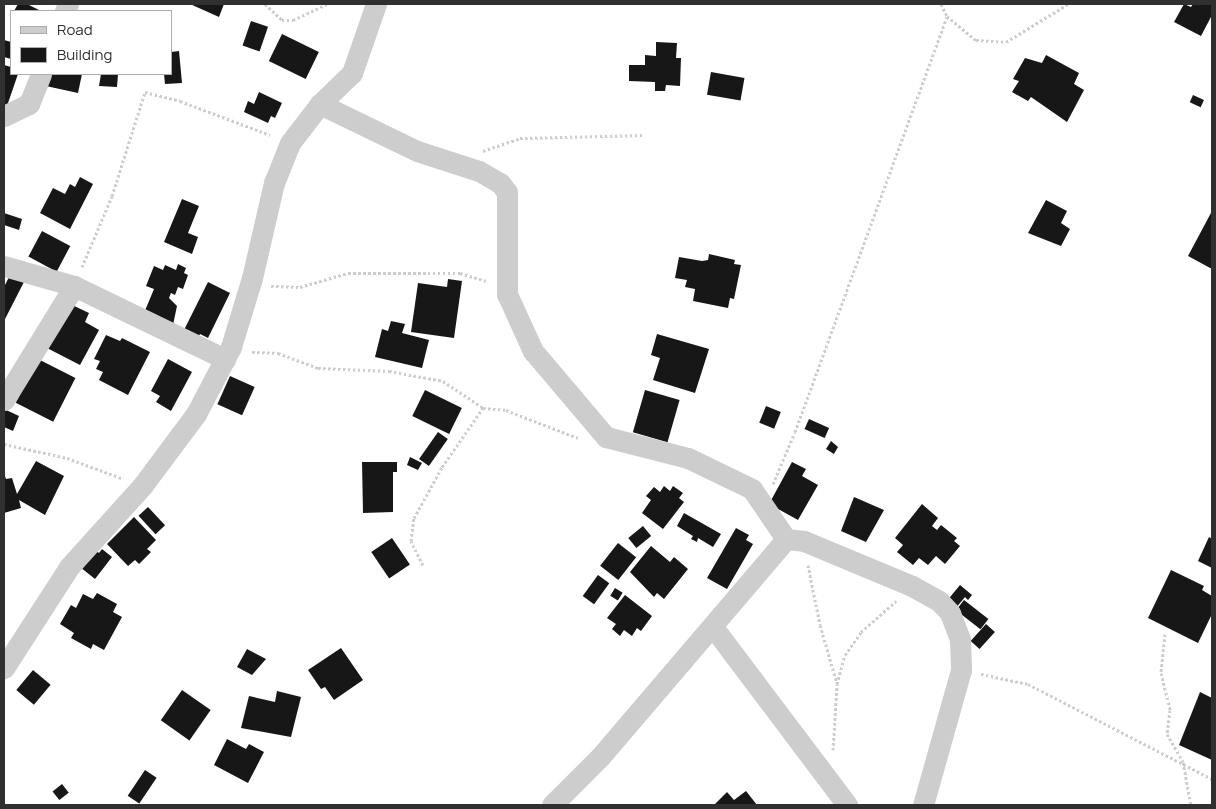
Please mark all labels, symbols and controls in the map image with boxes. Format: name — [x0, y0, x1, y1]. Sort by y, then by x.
legend — [10, 10, 172, 75]
text: Road — [57, 19, 93, 40]
text: Building — [57, 44, 112, 65]

